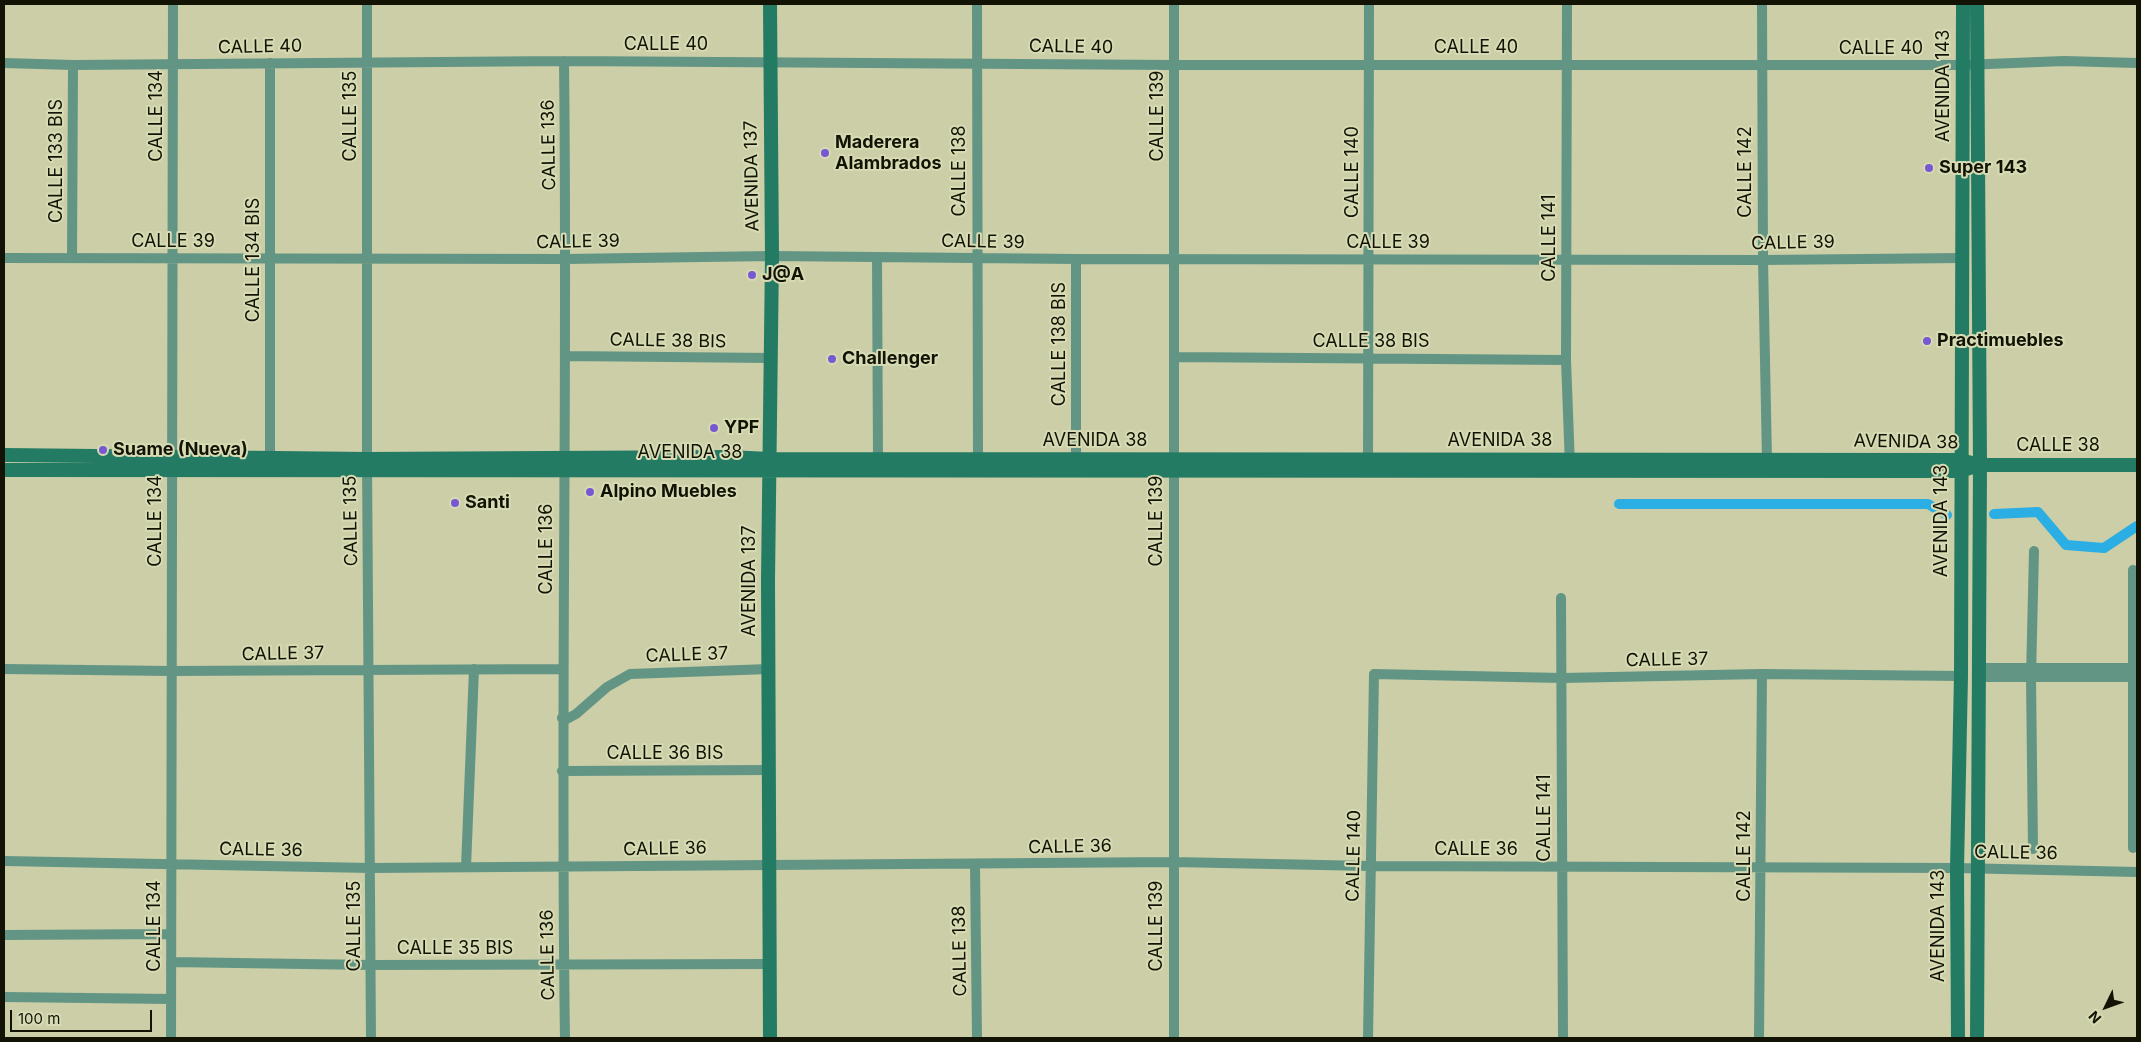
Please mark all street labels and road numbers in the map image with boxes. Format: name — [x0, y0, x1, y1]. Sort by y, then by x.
street label: AVENIDA 143 — [1933, 30, 1955, 142]
street label: CALLE 40 — [624, 34, 708, 56]
street label: CALLE 40 — [218, 35, 302, 59]
street label: CALLE 40 — [1029, 35, 1113, 59]
street label: CALLE 40 — [1434, 37, 1518, 59]
street label: CALLE 40 — [1839, 38, 1923, 60]
street label: CALLE 134 — [146, 70, 168, 162]
street label: CALLE 139 — [1147, 70, 1169, 162]
street label: CALLE 135 — [340, 71, 362, 161]
street label: CALLE 133 BIS — [46, 99, 68, 223]
street label: CALLE 136 — [537, 99, 561, 191]
street label: AVENIDA 137 — [740, 120, 764, 232]
street label: CALLE 138 — [949, 125, 971, 217]
street label: CALLE 140 — [1342, 126, 1364, 218]
street label: CALLE 142 — [1735, 126, 1757, 218]
street label: CALLE 141 — [1539, 194, 1561, 282]
street label: CALLE 134 BIS — [243, 198, 265, 322]
street label: CALLE 39 — [536, 230, 620, 254]
street label: CALLE 39 — [941, 230, 1025, 254]
street label: CALLE 39 — [131, 231, 215, 253]
street label: CALLE 39 — [1751, 231, 1835, 255]
street label: CALLE 39 — [1346, 232, 1430, 254]
street label: CALLE 138 BIS — [1049, 282, 1071, 406]
street label: CALLE 38 BIS — [609, 329, 727, 353]
street label: CALLE 38 BIS — [1313, 331, 1429, 353]
street label: AVENIDA 38 — [1043, 430, 1147, 452]
street label: AVENIDA 38 — [1448, 430, 1552, 452]
street label: AVENIDA 38 — [1853, 430, 1959, 454]
street label: CALLE 38 — [2016, 435, 2100, 457]
street label: AVENIDA 38 — [638, 442, 742, 464]
street label: AVENIDA 143 — [1931, 465, 1953, 577]
street label: CALLE 134 — [145, 475, 167, 567]
street label: CALLE 135 — [339, 475, 363, 567]
street label: CALLE 139 — [1146, 475, 1168, 567]
street label: CALLE 136 — [536, 503, 558, 595]
street label: AVENIDA 137 — [739, 525, 761, 637]
street label: CALLE 37 — [241, 642, 325, 666]
street label: CALLE 37 — [645, 643, 729, 667]
street label: CALLE 37 — [1625, 648, 1709, 672]
street label: CALLE 36 BIS — [607, 743, 723, 765]
street label: CALLE 141 — [1534, 774, 1556, 862]
street label: CALLE 140 — [1342, 810, 1366, 902]
street label: CALLE 142 — [1734, 810, 1756, 902]
street label: CALLE 36 — [1028, 835, 1112, 859]
street label: CALLE 36 — [623, 837, 707, 861]
street label: CALLE 36 — [219, 838, 303, 862]
street label: CALLE 36 — [1434, 839, 1518, 861]
street label: CALLE 36 — [1974, 841, 2058, 865]
street label: AVENIDA 143 — [1928, 870, 1950, 982]
street label: CALLE 134 — [144, 880, 166, 972]
street label: CALLE 139 — [1146, 880, 1168, 972]
street label: CALLE 135 — [344, 881, 366, 971]
street label: CALLE 138 — [948, 905, 972, 997]
street label: CALLE 136 — [536, 909, 560, 1001]
street label: CALLE 35 BIS — [397, 938, 513, 960]

